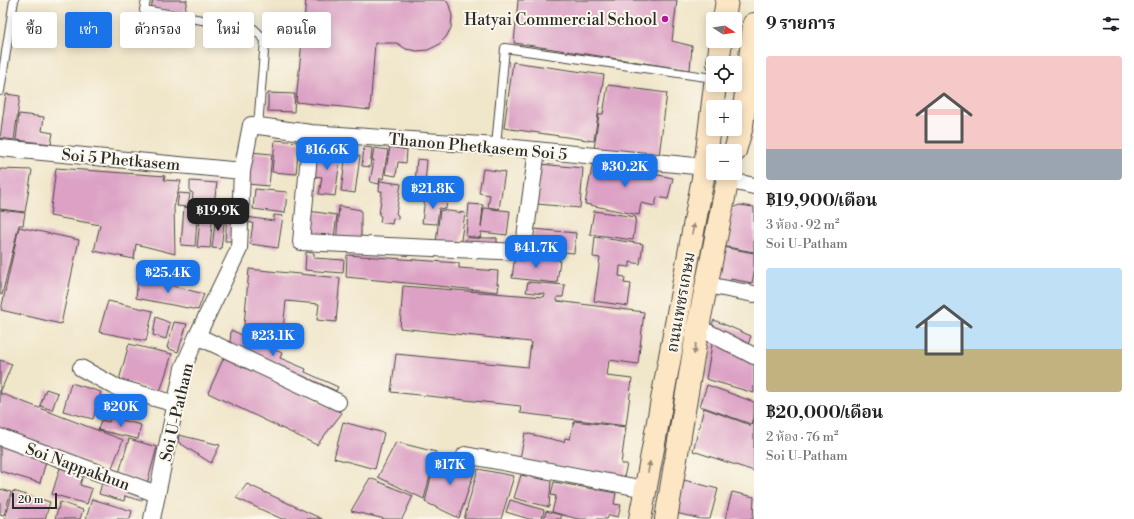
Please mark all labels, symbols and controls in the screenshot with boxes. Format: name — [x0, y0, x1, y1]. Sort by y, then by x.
place label: Hatyai Commercial School — [464, 10, 657, 30]
chip: ซื้อ — [12, 12, 57, 48]
chip: เช่า — [65, 12, 112, 48]
chip: ตัวกรอง — [120, 12, 195, 48]
chip: ใหม่ — [203, 12, 254, 48]
chip: คอนโด — [262, 12, 331, 48]
north arrow — [706, 12, 742, 48]
map controls — [706, 12, 742, 180]
text: 9 รายการ — [766, 13, 836, 35]
icon: filters — [1100, 13, 1122, 35]
marker: Hatyai Commercial School — [660, 14, 670, 24]
button: locate — [706, 56, 742, 92]
icon: home — [908, 82, 980, 154]
button: + — [706, 100, 742, 136]
street label: Thanon Phetkasem Soi 5 — [388, 129, 568, 165]
pin: ฿16.6K — [294, 137, 360, 171]
text: ฿16.6K — [305, 142, 349, 158]
button: − — [706, 144, 742, 180]
street label: Soi 5 Phetkasem — [61, 145, 181, 175]
pin: ฿30.2K — [592, 154, 658, 188]
text: ฿30.2K — [602, 159, 648, 175]
pin: ฿21.8K — [400, 176, 466, 210]
text: ฿21.8K — [411, 181, 455, 197]
text: ฿19,900/เดือน — [766, 190, 877, 212]
pin: ฿19.9K — [185, 198, 251, 232]
text: ฿19.9K — [196, 203, 240, 219]
text: 3 ห้อง · 92 m² — [766, 217, 840, 233]
one-way arrow — [690, 223, 696, 235]
pin: ฿41.7K — [503, 235, 569, 269]
text: Soi U-Patham — [766, 236, 848, 252]
text: ฿41.7K — [514, 240, 558, 256]
street label: ถนนเพชรเกษม — [662, 250, 700, 354]
pin: ฿25.4K — [135, 260, 201, 294]
text: ฿25.4K — [145, 265, 191, 281]
icon: home — [908, 294, 980, 366]
pin: ฿23.1K — [240, 323, 306, 357]
text: ฿23.1K — [251, 328, 295, 344]
one-way arrow — [691, 343, 697, 355]
street label: Soi U-Patham — [156, 361, 198, 463]
pin: ฿20K — [97, 394, 145, 428]
text: ฿20K — [103, 399, 139, 415]
text: ฿20,000/เดือน — [766, 402, 883, 424]
text: 2 ห้อง · 76 m² — [766, 429, 838, 445]
street label: Soi Nappakhun — [23, 439, 133, 495]
text: Soi U-Patham — [766, 448, 848, 464]
pin: ฿17K — [426, 452, 474, 486]
text: ฿17K — [435, 457, 466, 473]
one-way arrow — [647, 461, 653, 473]
scale bar — [12, 491, 57, 510]
text: 20 m — [18, 493, 43, 507]

